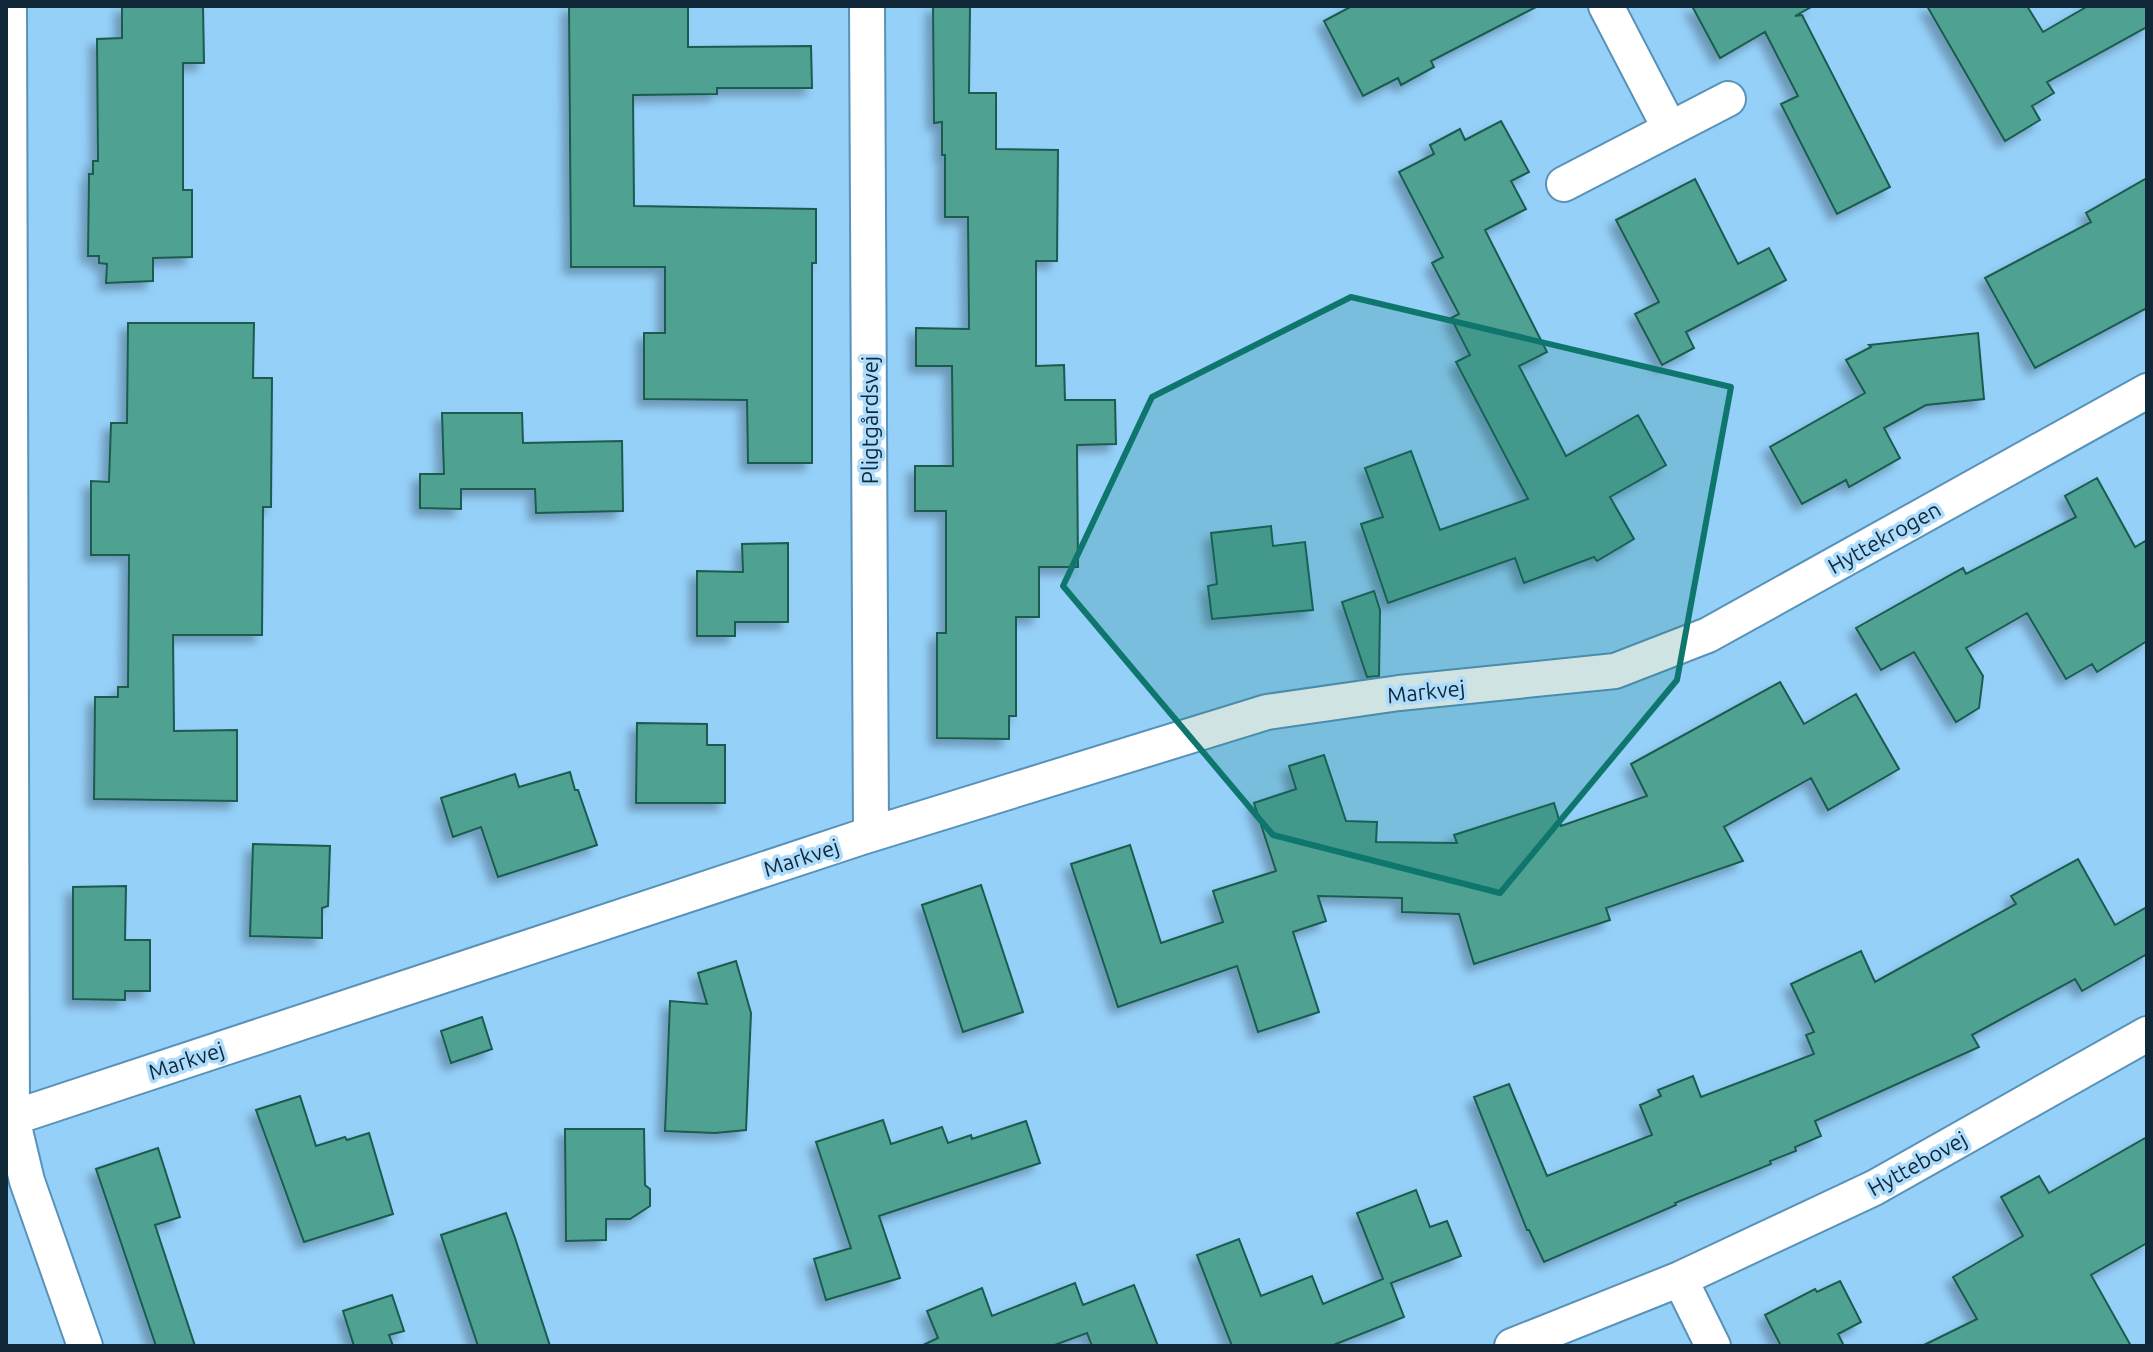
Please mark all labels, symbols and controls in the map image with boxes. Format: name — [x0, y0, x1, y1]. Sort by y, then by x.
street label: Pligtgårdsvej — [857, 356, 882, 484]
street label: Hyttekrogen — [1823, 496, 1945, 578]
street label: Markvej — [1386, 674, 1466, 708]
street label: Markvej — [760, 833, 842, 881]
street label: Markvej — [145, 1036, 227, 1084]
street label: Hyttebovej — [1863, 1126, 1971, 1200]

